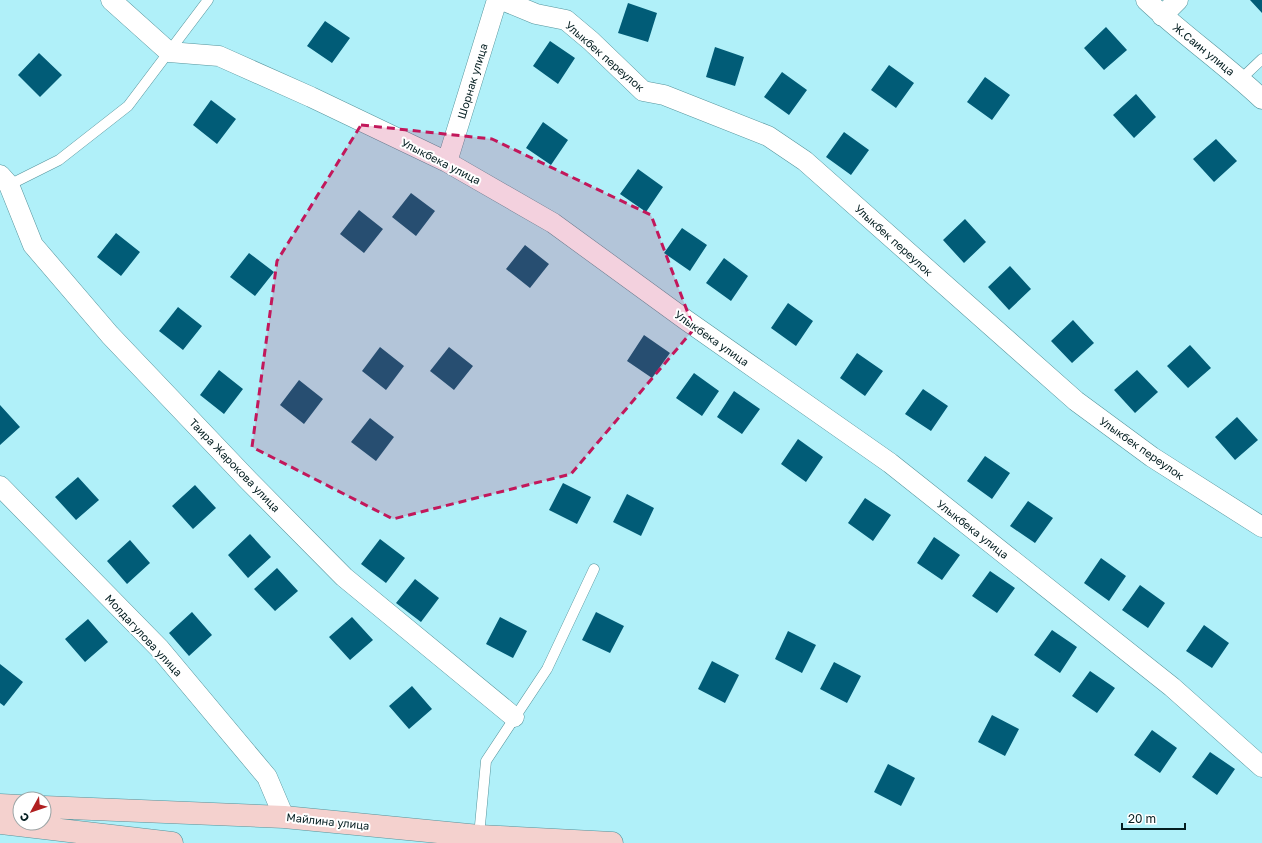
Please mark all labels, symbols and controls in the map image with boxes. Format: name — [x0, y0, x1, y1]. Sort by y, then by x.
street label: Улыкбек переулок — [563, 18, 648, 94]
street label: Ж.Саин улица — [1170, 20, 1238, 78]
street label: Шорнак улица — [454, 42, 490, 120]
street label: Улыкбека улица — [399, 135, 483, 187]
street label: Улыкбек переулок — [852, 202, 936, 279]
street label: Улыкбека улица — [672, 308, 752, 368]
street label: Улыкбек переулок — [1097, 414, 1187, 482]
street label: Таира Жарокова улица — [187, 416, 283, 514]
street label: Улыкбека улица — [935, 497, 1011, 561]
street label: Молдагулова улица — [103, 591, 185, 679]
north arrow — [12, 791, 52, 831]
scale bar — [1122, 805, 1185, 831]
text: С — [16, 810, 31, 825]
street label: Майлина улица — [286, 810, 370, 832]
text: 20 m — [1128, 811, 1156, 826]

